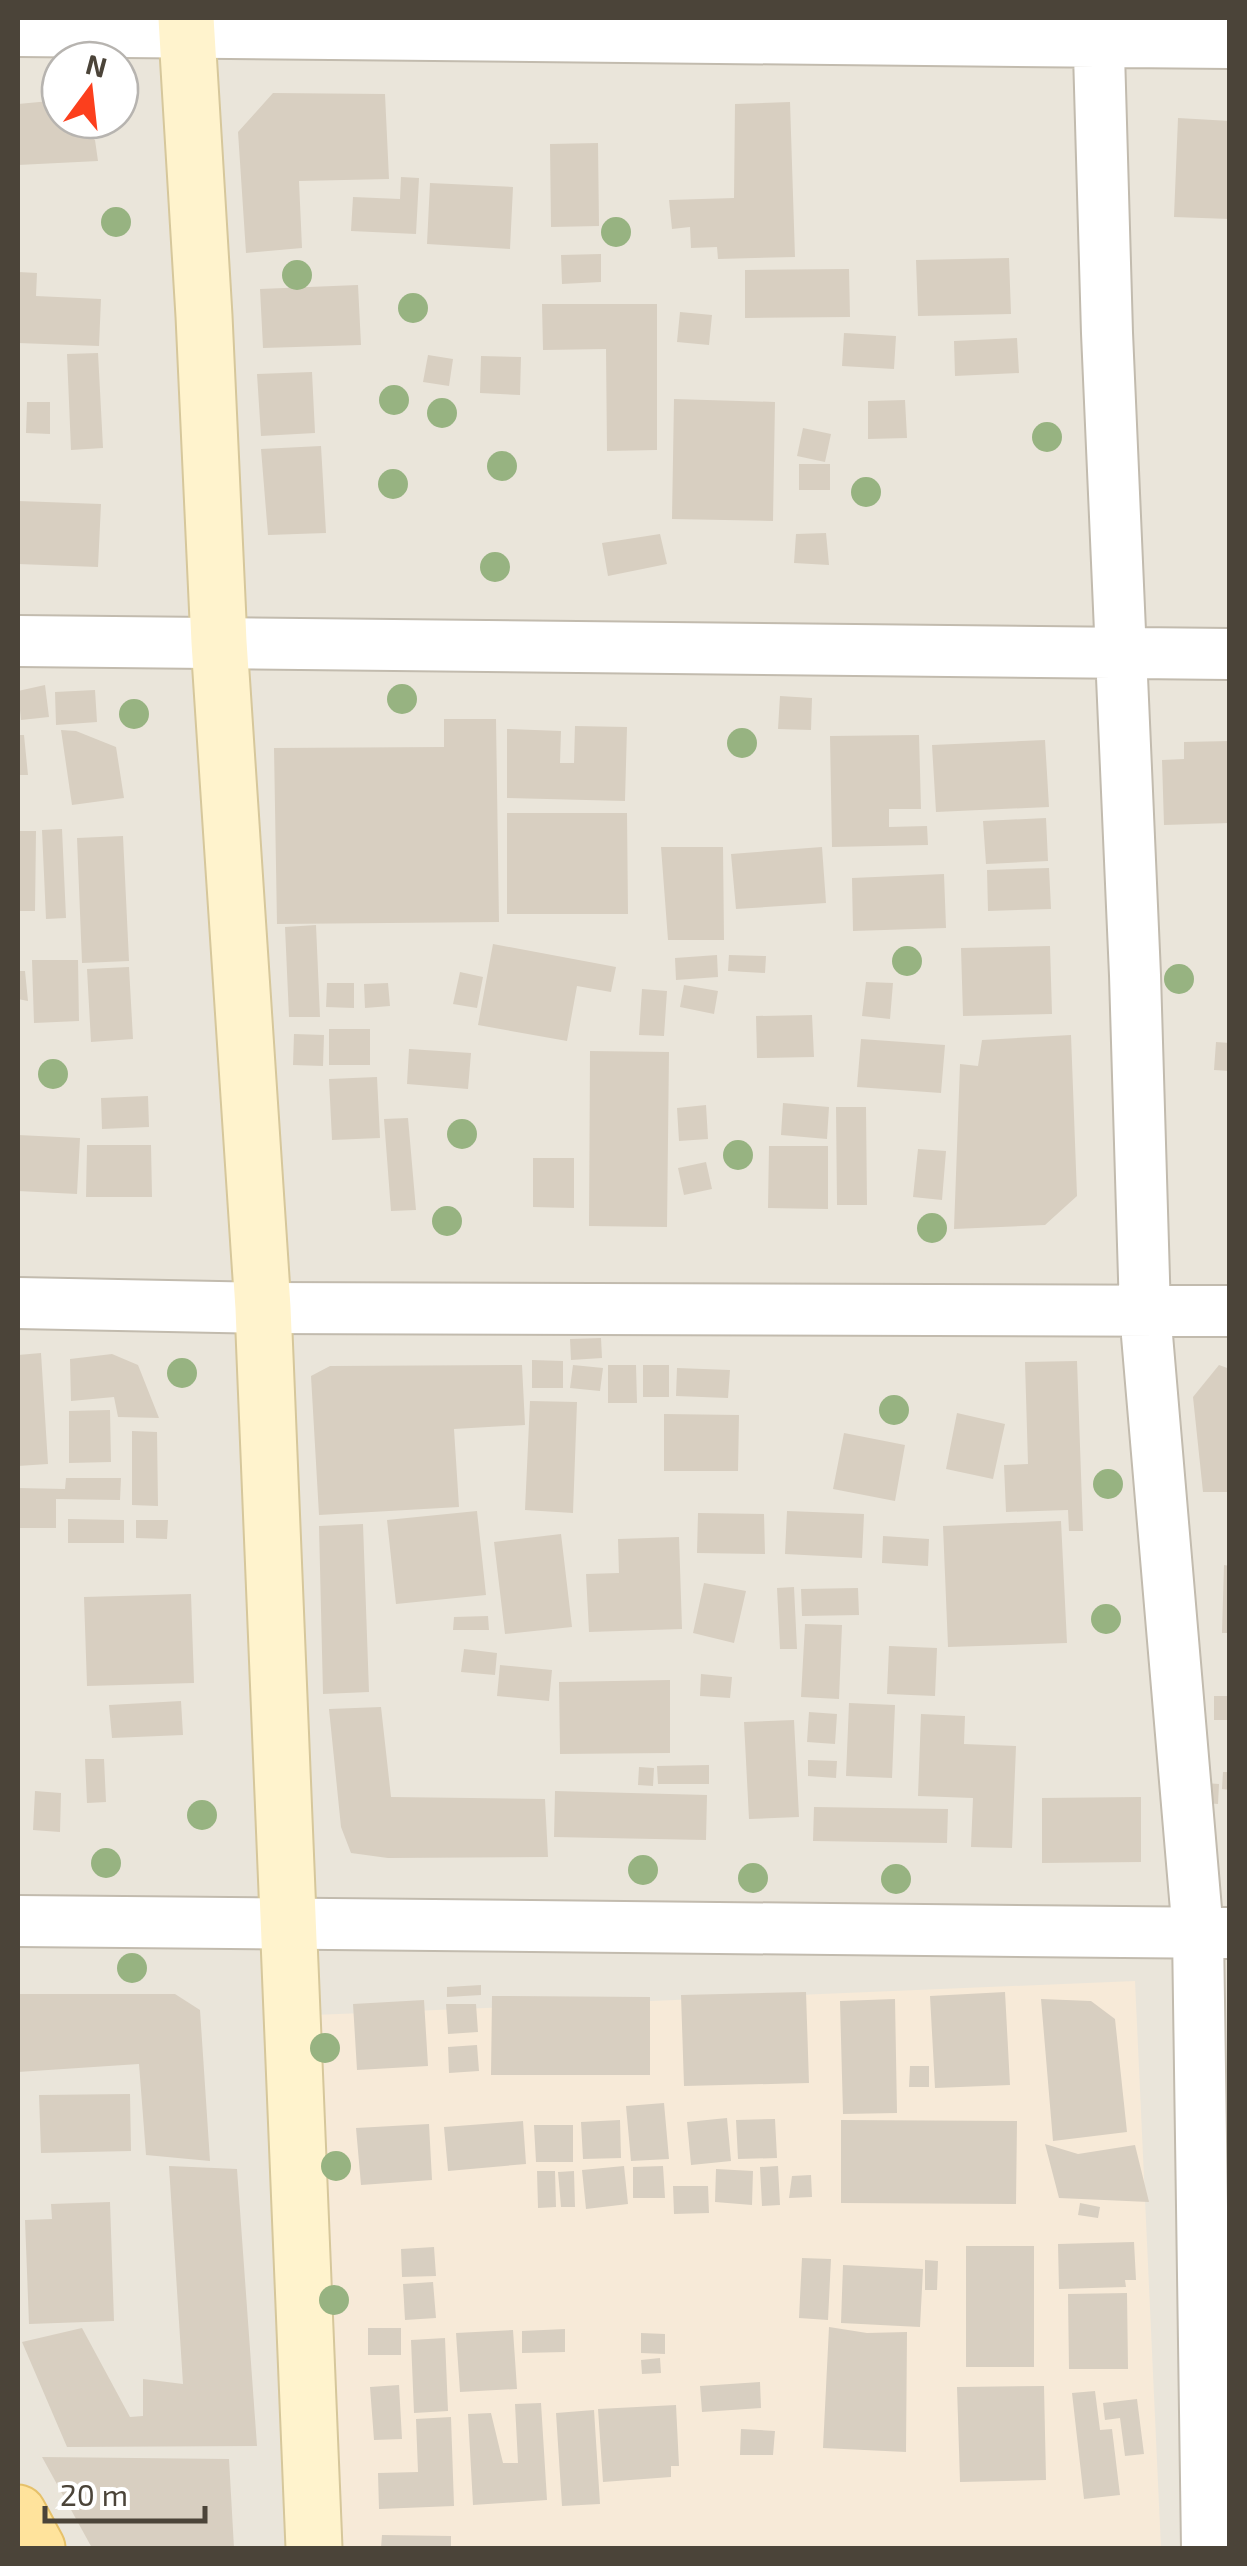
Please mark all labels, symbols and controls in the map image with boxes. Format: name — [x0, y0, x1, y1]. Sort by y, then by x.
north arrow — [40, 40, 140, 140]
text: N — [83, 46, 111, 84]
scale bar — [45, 2461, 205, 2523]
text: 20 m — [60, 2476, 128, 2512]

